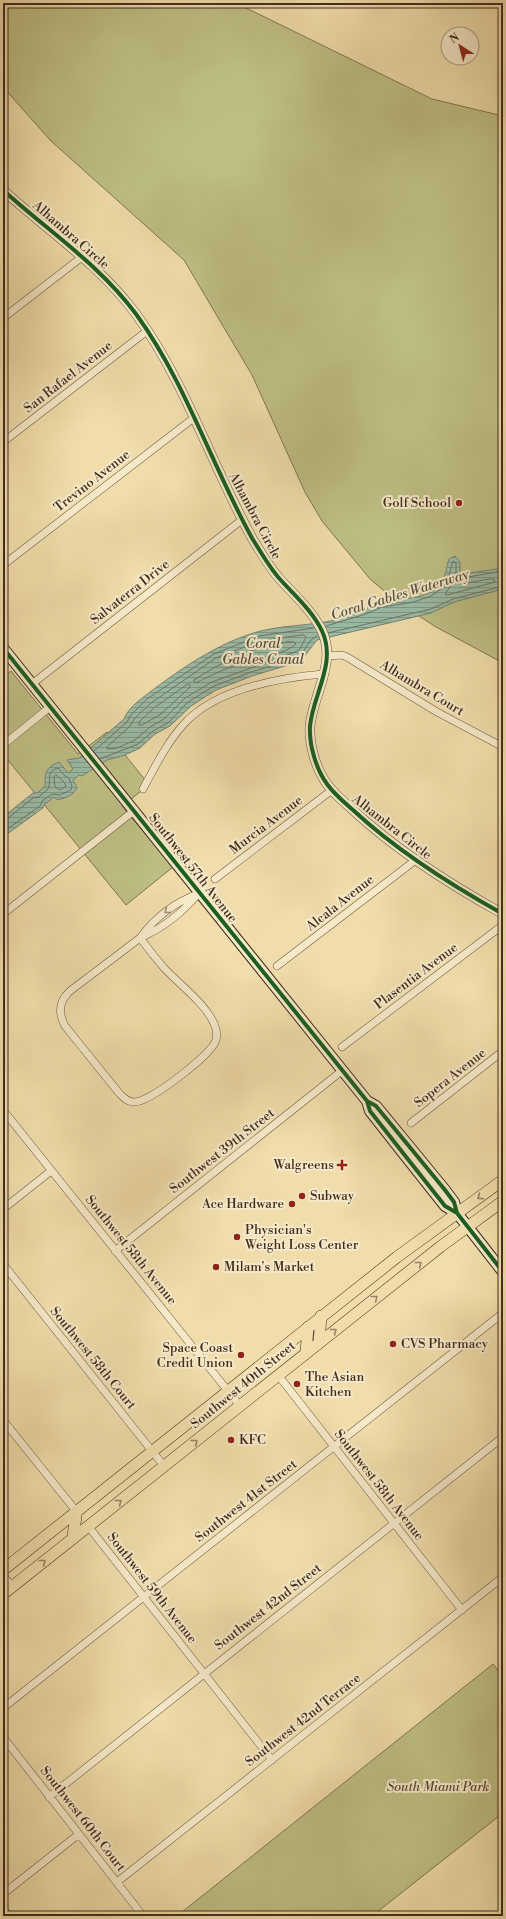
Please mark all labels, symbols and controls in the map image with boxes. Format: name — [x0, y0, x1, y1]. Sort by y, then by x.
north arrow — [440, 26, 480, 66]
text: N — [447, 30, 463, 47]
street label: Alhambra Circle — [29, 197, 113, 273]
street label: San Rafael Avenue — [21, 337, 116, 416]
street label: Trevino Avenue — [51, 446, 133, 516]
street label: Alhambra Circle — [225, 469, 285, 563]
place label: Golf School — [383, 495, 451, 511]
marker: Golf School — [454, 498, 464, 508]
street label: Salvaterra Drive — [87, 556, 173, 628]
water label: Coral Gables Waterway — [329, 565, 472, 625]
water label: Coral Gables Canal — [222, 635, 305, 669]
street label: Alhambra Court — [376, 656, 467, 720]
street label: Alhambra Circle — [348, 790, 435, 863]
street label: Murcia Avenue — [226, 792, 306, 858]
street label: Southwest 57th Avenue — [145, 810, 241, 926]
street label: Alcala Avenue — [302, 871, 378, 935]
one-way arrow — [164, 906, 171, 913]
street label: Plasentia Avenue — [371, 939, 461, 1013]
street label: Sopera Avenue — [411, 1045, 489, 1111]
street label: Southwest 39th Street — [166, 1105, 278, 1197]
place label: Walgreens — [272, 1157, 334, 1173]
marker: Walgreens — [337, 1160, 347, 1170]
place label: Subway — [310, 1188, 355, 1204]
marker: Subway — [297, 1191, 307, 1201]
street label: Southwest 58th Avenue — [82, 1192, 180, 1308]
one-way arrow — [478, 1192, 485, 1199]
place label: Ace Hardware — [201, 1196, 284, 1212]
marker: Ace Hardware — [287, 1199, 297, 1209]
place label: Physician's Weight Loss Center — [244, 1222, 359, 1253]
marker: Physician's Weight Loss Center — [232, 1232, 242, 1242]
place label: Milam's Market — [224, 1259, 315, 1275]
one-way arrow — [414, 1261, 421, 1268]
marker: Milam's Market — [211, 1262, 221, 1272]
one-way arrow — [371, 1296, 378, 1303]
street label: Southwest 58th Court — [47, 1303, 140, 1413]
one-way arrow — [330, 1329, 337, 1336]
place label: CVS Pharmacy — [401, 1336, 489, 1352]
street label: Southwest 40th Street — [187, 1338, 299, 1432]
marker: CVS Pharmacy — [388, 1339, 398, 1349]
place label: Space Coast Credit Union — [157, 1340, 233, 1371]
marker: Space Coast Credit Union — [236, 1350, 246, 1360]
place label: The Asian Kitchen — [305, 1369, 364, 1400]
marker: The Asian Kitchen — [292, 1379, 302, 1389]
street label: Southwest 58th Avenue — [331, 1426, 428, 1544]
place label: KFC — [239, 1432, 266, 1448]
marker: KFC — [226, 1435, 236, 1445]
one-way arrow — [190, 1440, 197, 1447]
street label: Southwest 41st Street — [192, 1456, 300, 1546]
one-way arrow — [114, 1500, 121, 1507]
street label: Southwest 59th Avenue — [104, 1529, 201, 1647]
one-way arrow — [38, 1560, 45, 1567]
street label: Southwest 42nd Street — [211, 1560, 325, 1654]
street label: Southwest 42nd Terrace — [242, 1670, 364, 1770]
street label: Southwest 60th Court — [37, 1763, 129, 1875]
park label: South Miami Park — [387, 1779, 489, 1795]

